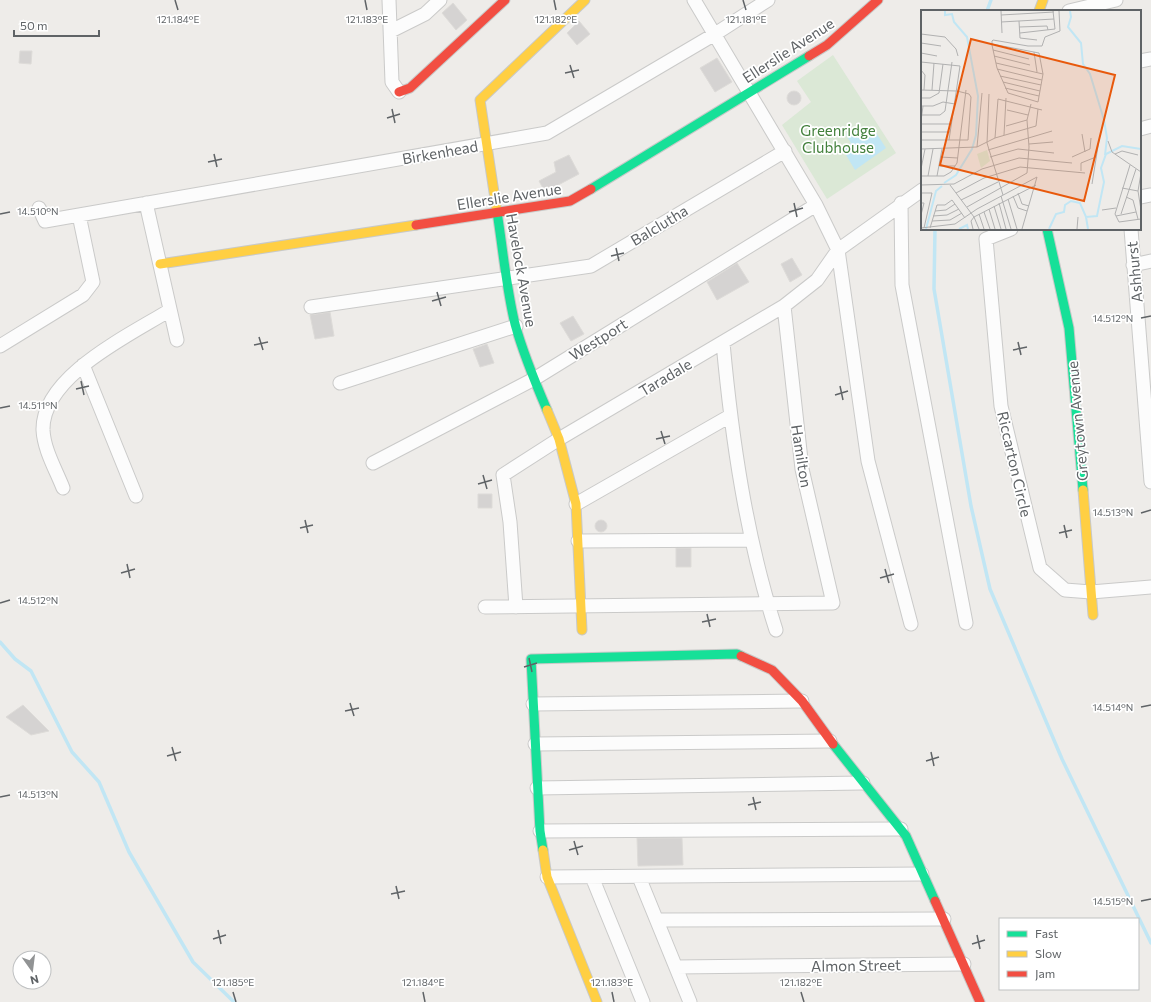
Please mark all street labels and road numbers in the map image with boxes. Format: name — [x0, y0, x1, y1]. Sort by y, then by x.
street label: Ellerslie Avenue — [739, 14, 837, 86]
street label: Birkenhead — [401, 136, 479, 168]
street label: Ellerslie Avenue — [456, 179, 563, 213]
street label: Balclutha — [627, 201, 691, 249]
street label: Havelock Avenue — [503, 212, 541, 328]
street label: Ashhurst — [1122, 241, 1146, 303]
street label: Westport — [566, 314, 630, 364]
street label: Taradale — [635, 354, 695, 400]
street label: Greytown Avenue — [1063, 360, 1091, 482]
street label: Riccarton Circle — [994, 409, 1036, 519]
street label: Hamilton — [788, 423, 816, 489]
street label: Almon Street — [811, 955, 901, 975]

